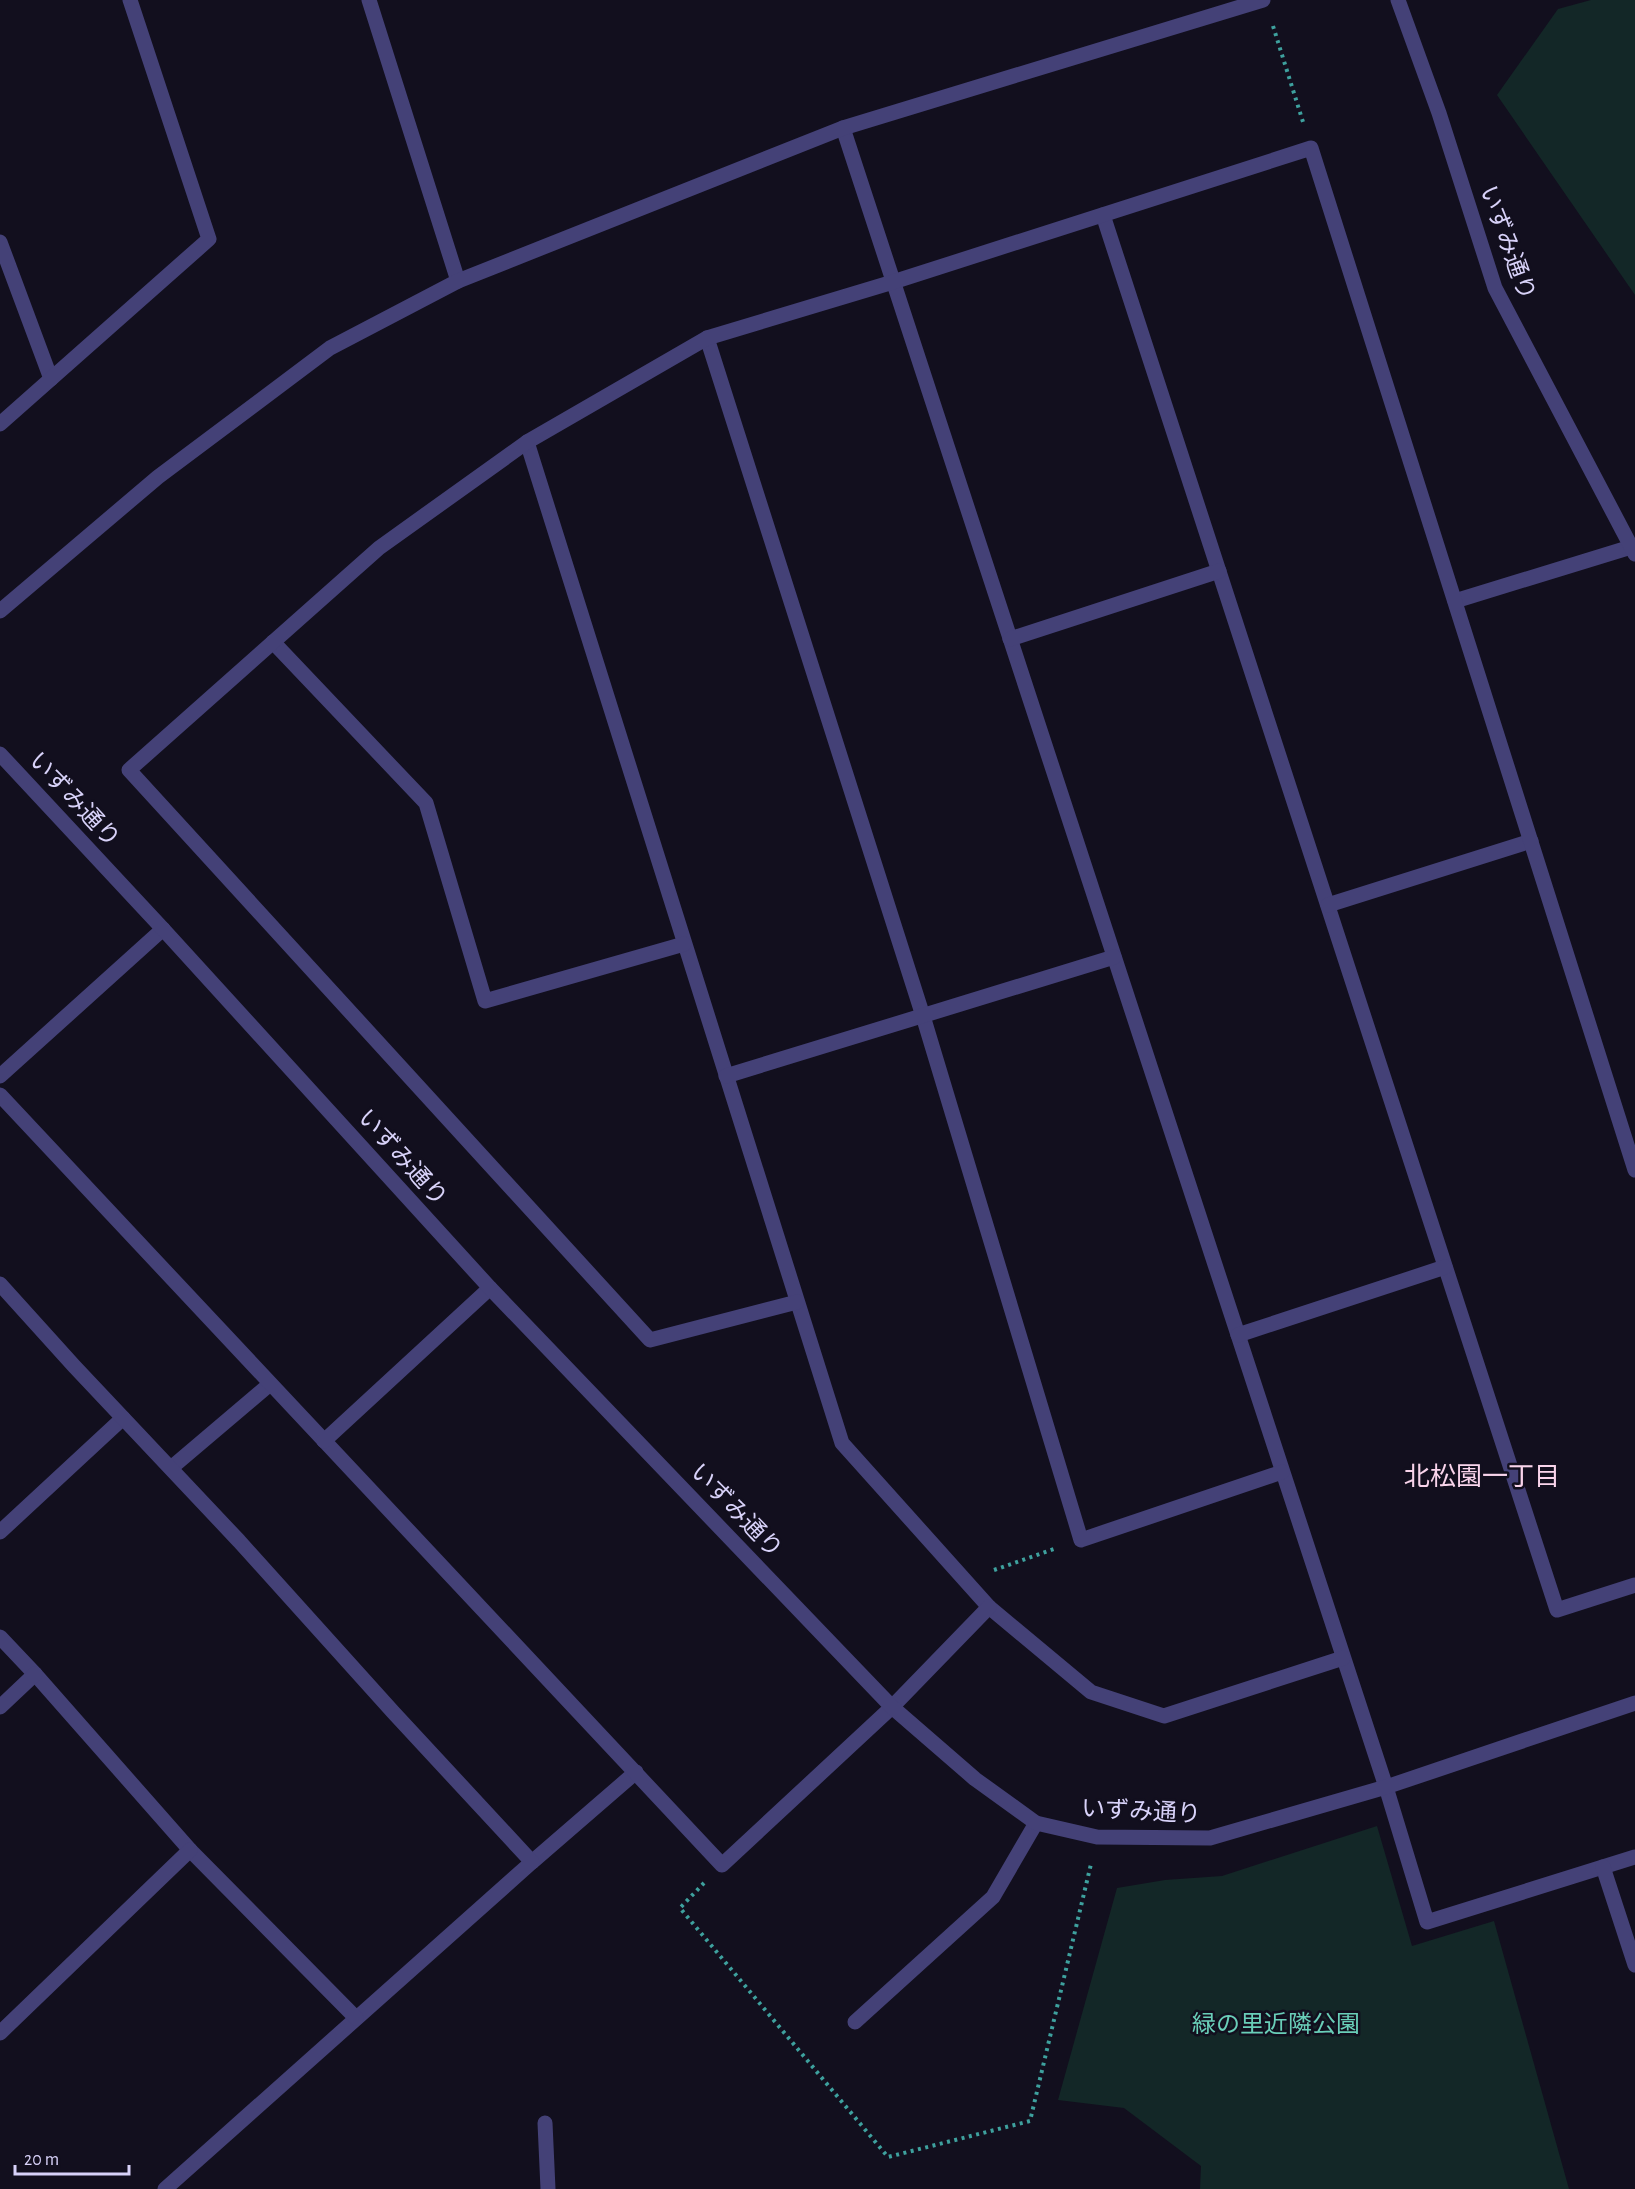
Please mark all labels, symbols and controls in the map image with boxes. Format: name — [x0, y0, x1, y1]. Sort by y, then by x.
street label: いずみ通り — [1475, 182, 1540, 303]
street label: いずみ通り — [24, 747, 124, 852]
street label: いずみ通り — [353, 1105, 452, 1211]
street label: いずみ通り — [686, 1459, 787, 1562]
district label: 北松園一丁目 — [1404, 1463, 1560, 1490]
street label: いずみ通り — [1080, 1796, 1202, 1827]
park label: 緑の里近隣公園 — [1192, 2011, 1360, 2037]
scale bar — [15, 2138, 129, 2176]
text: 20 m — [24, 2151, 59, 2169]

